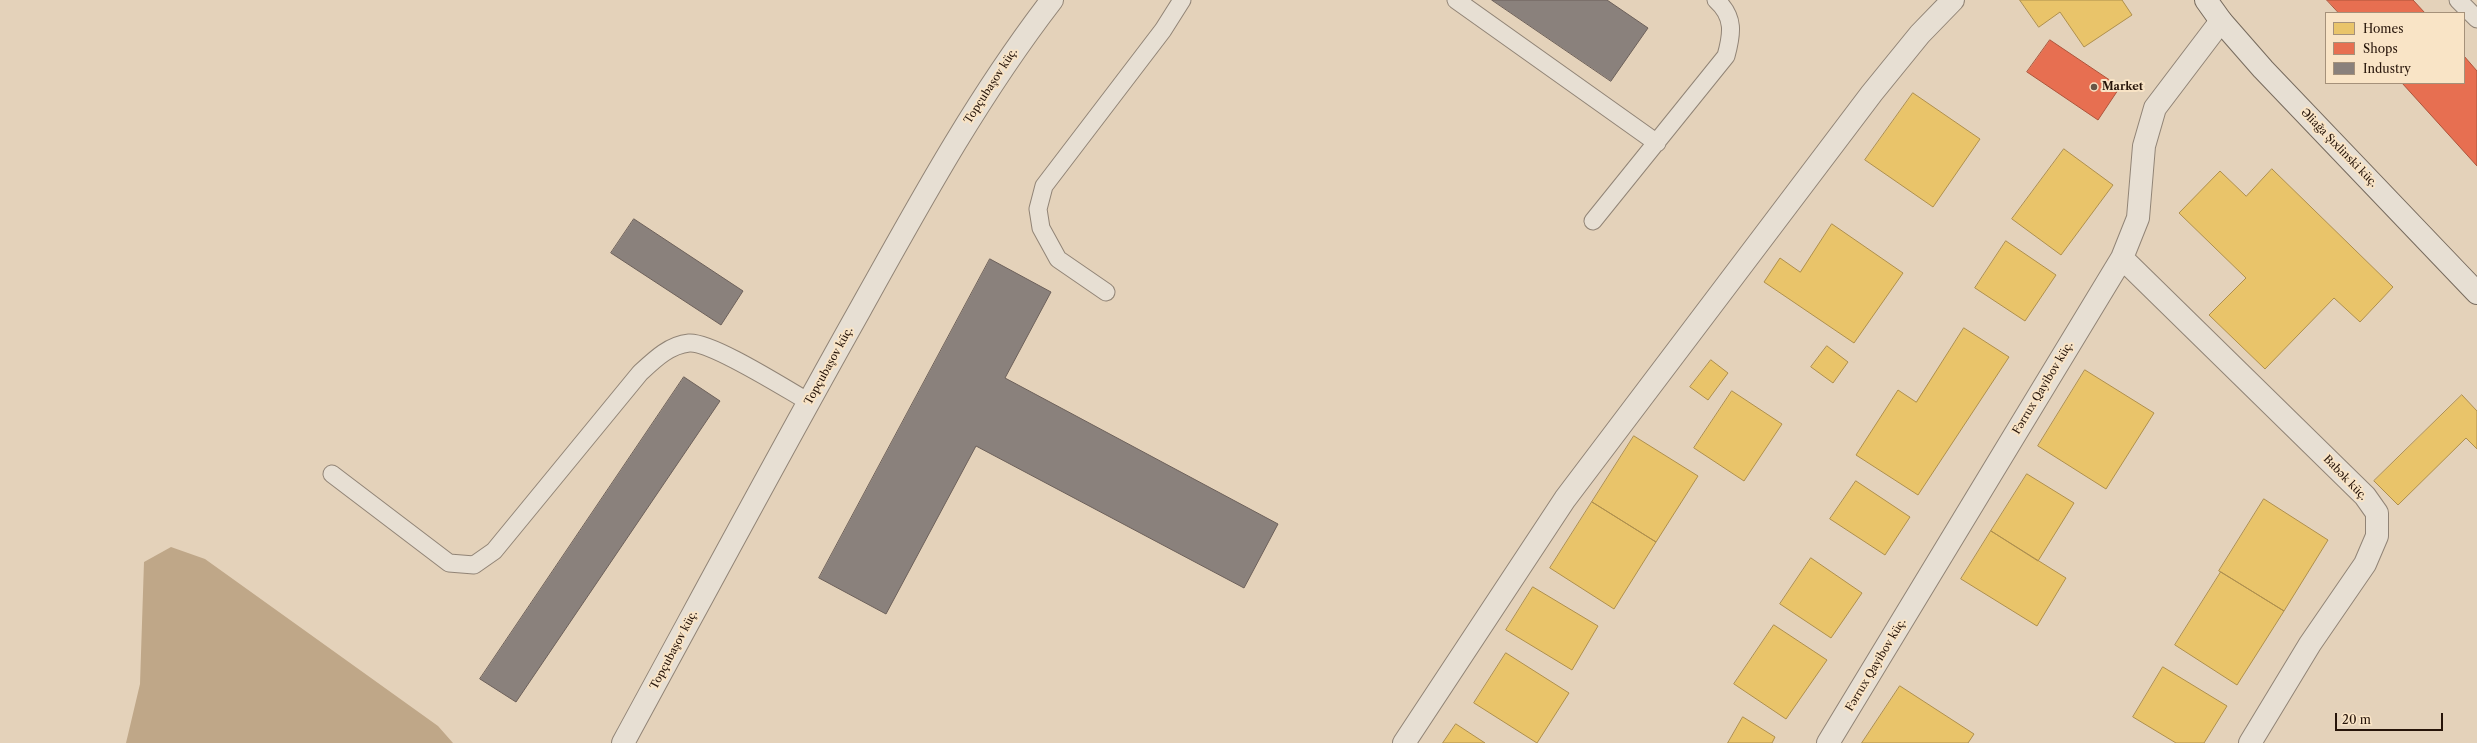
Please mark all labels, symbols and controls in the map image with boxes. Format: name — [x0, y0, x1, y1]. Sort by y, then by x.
legend — [2325, 12, 2465, 84]
text: Homes — [2363, 21, 2403, 36]
text: Shops — [2363, 41, 2398, 56]
street label: Topçubaşov küç. — [962, 46, 1020, 126]
text: Industry — [2363, 61, 2411, 76]
place label: Market — [2102, 80, 2143, 94]
marker: Market — [2089, 82, 2099, 92]
street label: Əliağa Şıxlinski küç. — [2298, 106, 2380, 190]
street label: Topçubaşov küç. — [802, 324, 856, 408]
street label: Fərrux Qayibov küç. — [2010, 339, 2076, 437]
street label: Babək küç. — [2320, 453, 2370, 503]
street label: Topçubaşov küç. — [648, 608, 700, 692]
street label: Fərrux Qayibov küç. — [1843, 616, 1909, 714]
scale bar — [2337, 705, 2445, 731]
text: 20 m — [2342, 712, 2371, 727]

